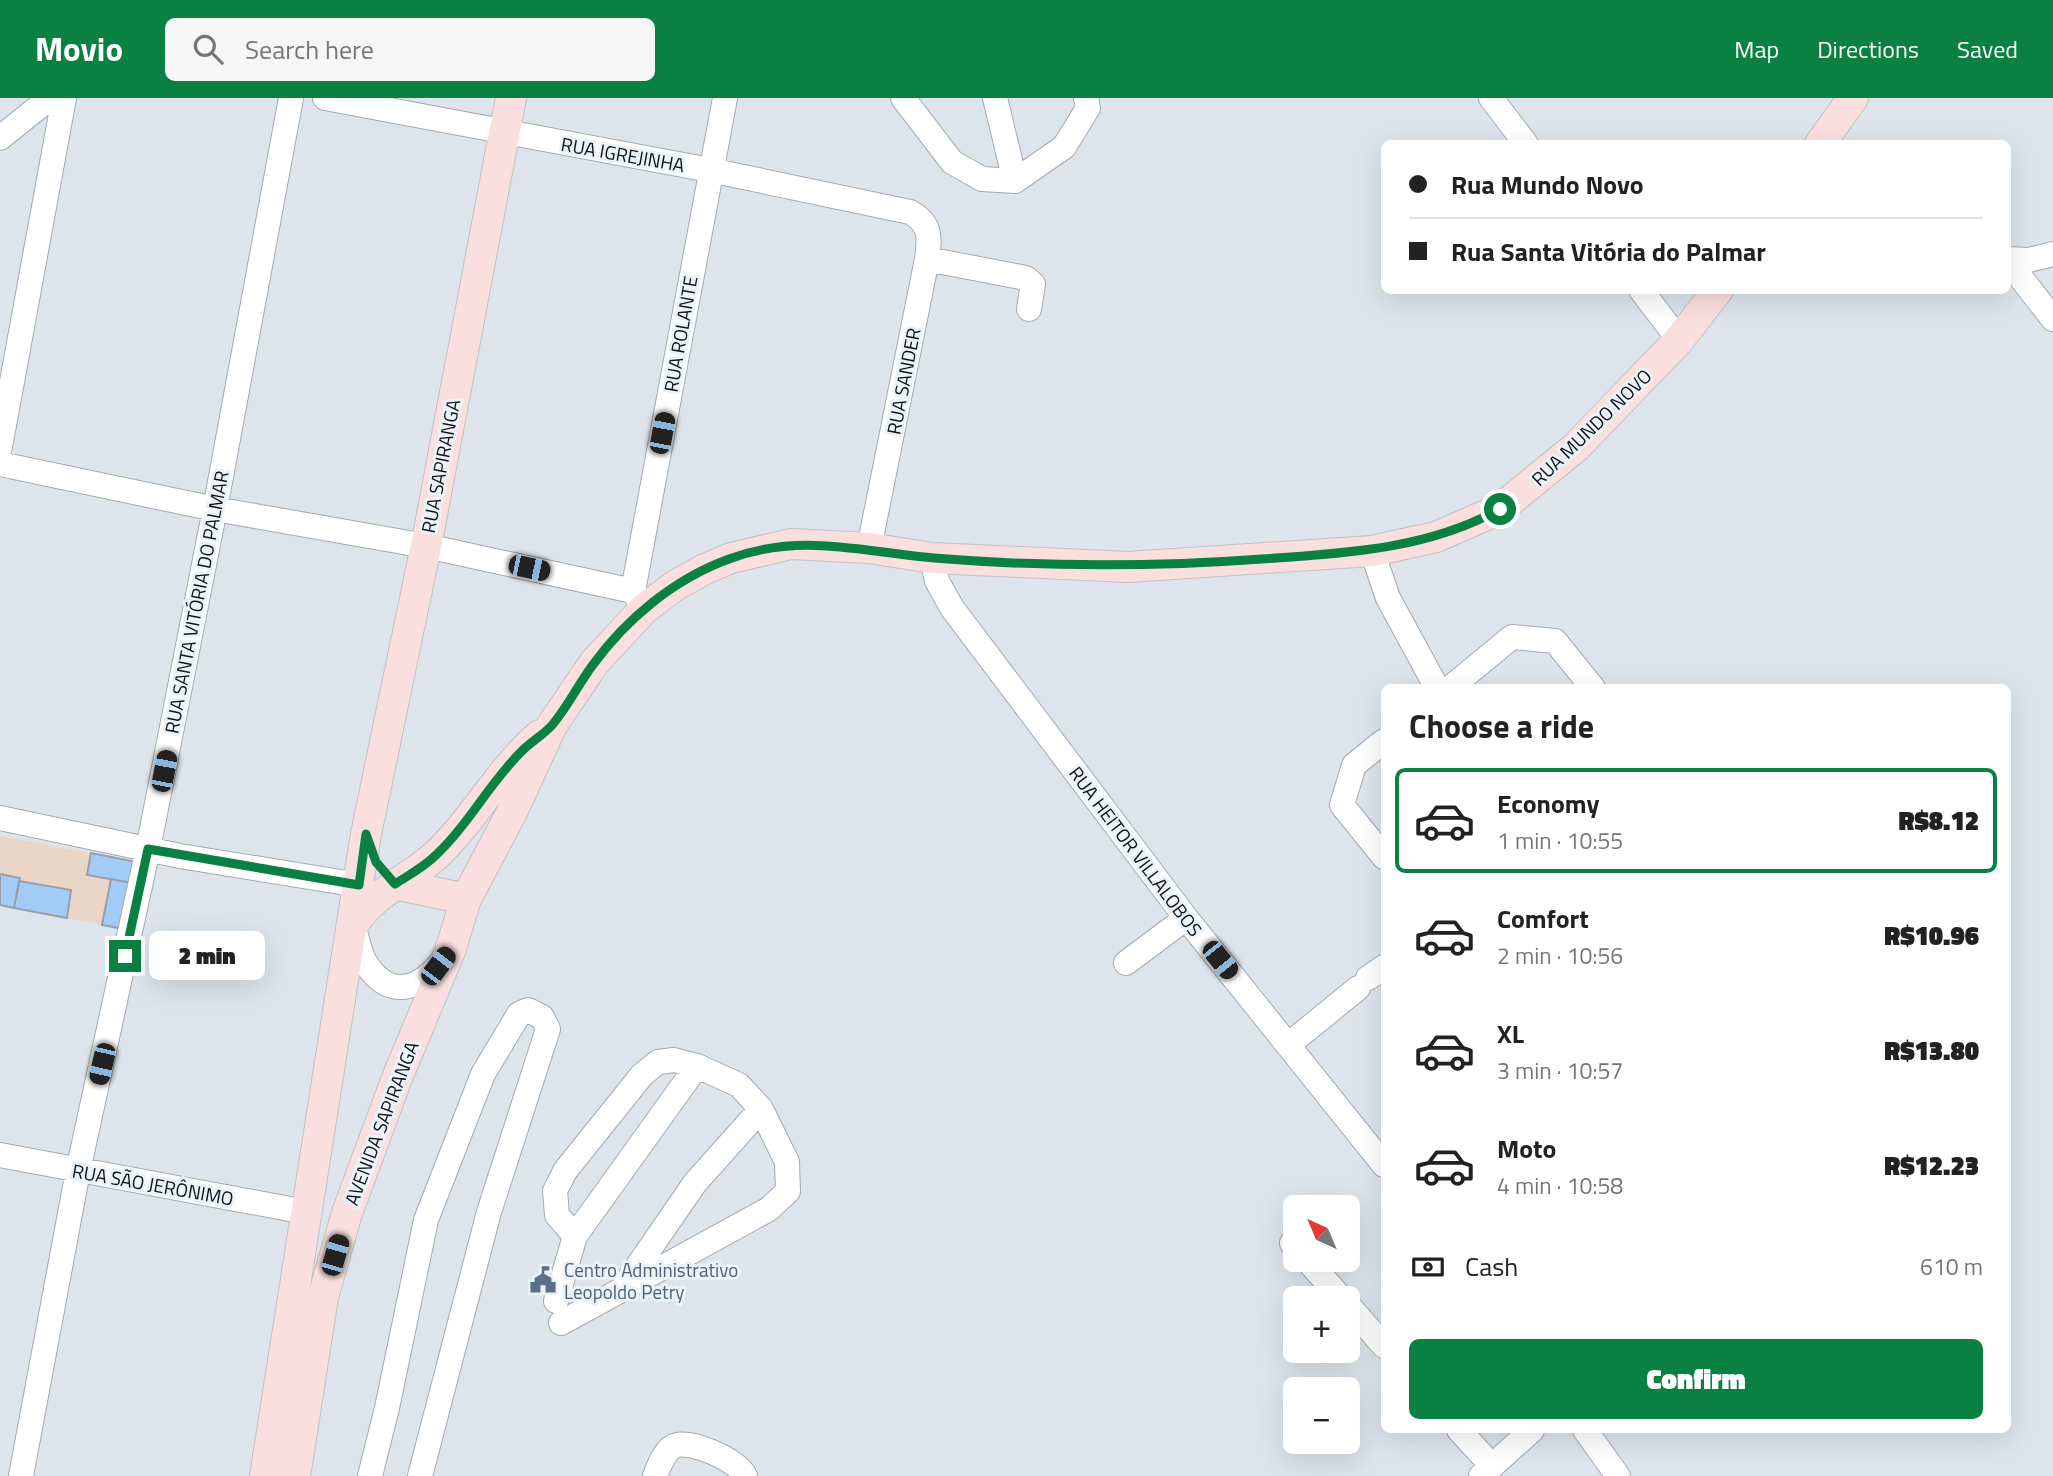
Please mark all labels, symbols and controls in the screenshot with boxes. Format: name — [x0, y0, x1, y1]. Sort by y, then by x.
search box — [165, 18, 655, 81]
text: Movio — [35, 24, 123, 74]
icon: search — [189, 30, 227, 68]
text: Search here — [245, 30, 374, 69]
text: Map — [1734, 31, 1779, 67]
text: Directions — [1817, 31, 1919, 67]
text: Saved — [1957, 31, 2018, 67]
street label: RUA IGREJINHA — [559, 129, 687, 179]
text: Rua Mundo Novo — [1451, 165, 1644, 204]
text: Rua Santa Vitória do Palmar — [1451, 232, 1766, 271]
street label: RUA ROLANTE — [656, 274, 704, 394]
street label: RUA SANDER — [878, 325, 928, 437]
street label: RUA MUNDO NOVO — [1524, 362, 1658, 492]
street label: RUA SAPIRANGA — [413, 397, 467, 535]
car — [648, 410, 677, 456]
street label: RUA SANTA VITÓRIA DO PALMAR — [156, 468, 236, 736]
route start — [1484, 493, 1516, 525]
car — [507, 553, 552, 583]
text: Choose a ride — [1409, 702, 1594, 750]
car — [150, 748, 179, 794]
street label: RUA HEITOR VILLALOBOS — [1062, 760, 1210, 942]
text: Economy — [1497, 784, 1599, 823]
icon: car — [1413, 789, 1476, 852]
text: R$8.12 — [1898, 801, 1979, 840]
text: 1 min · 10:55 — [1497, 823, 1623, 858]
text: Comfort — [1497, 899, 1589, 938]
icon: car — [1413, 904, 1476, 967]
text: R$10.96 — [1884, 916, 1979, 955]
callout: 2 min — [150, 932, 265, 980]
car — [1199, 937, 1242, 983]
text: 2 min — [178, 938, 236, 973]
text: 2 min · 10:56 — [1497, 938, 1623, 973]
route end — [109, 940, 141, 972]
car — [417, 943, 460, 989]
text: XL — [1497, 1014, 1524, 1053]
icon: car — [1413, 1019, 1476, 1082]
text: R$13.80 — [1884, 1031, 1979, 1070]
street label: AVENIDA SAPIRANGA — [336, 1037, 426, 1209]
car — [88, 1041, 117, 1087]
text: 3 min · 10:57 — [1497, 1053, 1623, 1088]
text: Moto — [1497, 1129, 1556, 1168]
icon: car — [1413, 1134, 1476, 1197]
text: R$12.23 — [1884, 1146, 1979, 1185]
street label: RUA SÃO JERÔNIMO — [70, 1156, 236, 1212]
text: 4 min · 10:58 — [1497, 1168, 1623, 1203]
north arrow — [1283, 1195, 1360, 1272]
map controls — [1283, 1195, 1360, 1454]
car — [320, 1232, 351, 1278]
text: Cash — [1465, 1247, 1518, 1286]
icon: cash — [1409, 1248, 1447, 1286]
text: 610 m — [1920, 1249, 1983, 1284]
place label: Centro Administrativo Leopoldo Petry — [564, 1255, 738, 1306]
public building icon: Centro Administrativo Leopoldo Petry — [528, 1265, 558, 1295]
button: + — [1283, 1286, 1360, 1363]
button: Confirm — [1409, 1339, 1983, 1419]
button: − — [1283, 1377, 1360, 1454]

